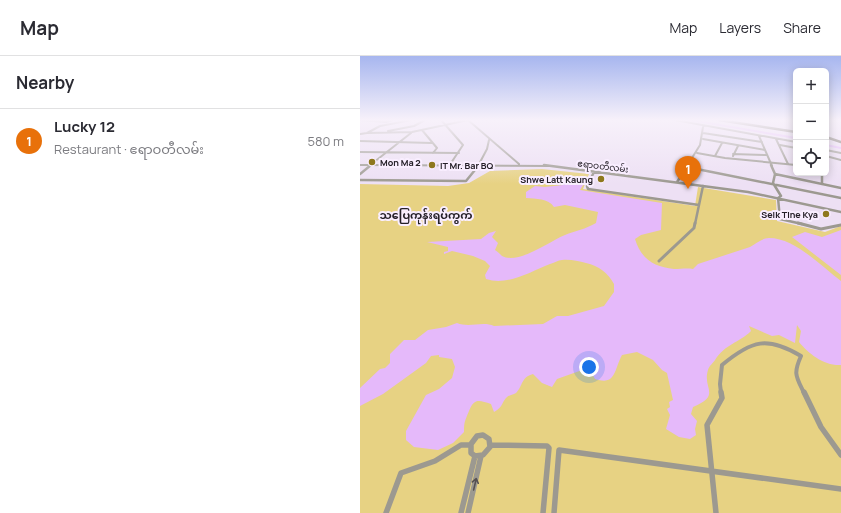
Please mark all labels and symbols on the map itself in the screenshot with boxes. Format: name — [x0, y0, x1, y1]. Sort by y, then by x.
place label: Mon Ma 2 — [380, 156, 421, 169]
street label: ဧရာဝတီလမ်း — [577, 156, 629, 177]
pin: 1 — [675, 156, 701, 189]
marker: Mon Ma 2 — [367, 157, 377, 167]
place label: IT Mr. Bar BQ — [440, 159, 494, 172]
marker: IT Mr. Bar BQ — [427, 160, 437, 170]
place label: Shwe Latt Kaung — [520, 173, 593, 186]
marker: Shwe Latt Kaung — [596, 174, 606, 184]
district label: သပြေကုန်းရပ်ကွက် — [380, 207, 472, 225]
place label: Seik Tine Kya — [761, 208, 818, 221]
marker: Seik Tine Kya — [821, 209, 831, 219]
your location — [579, 357, 599, 377]
one-way arrow — [471, 478, 479, 491]

